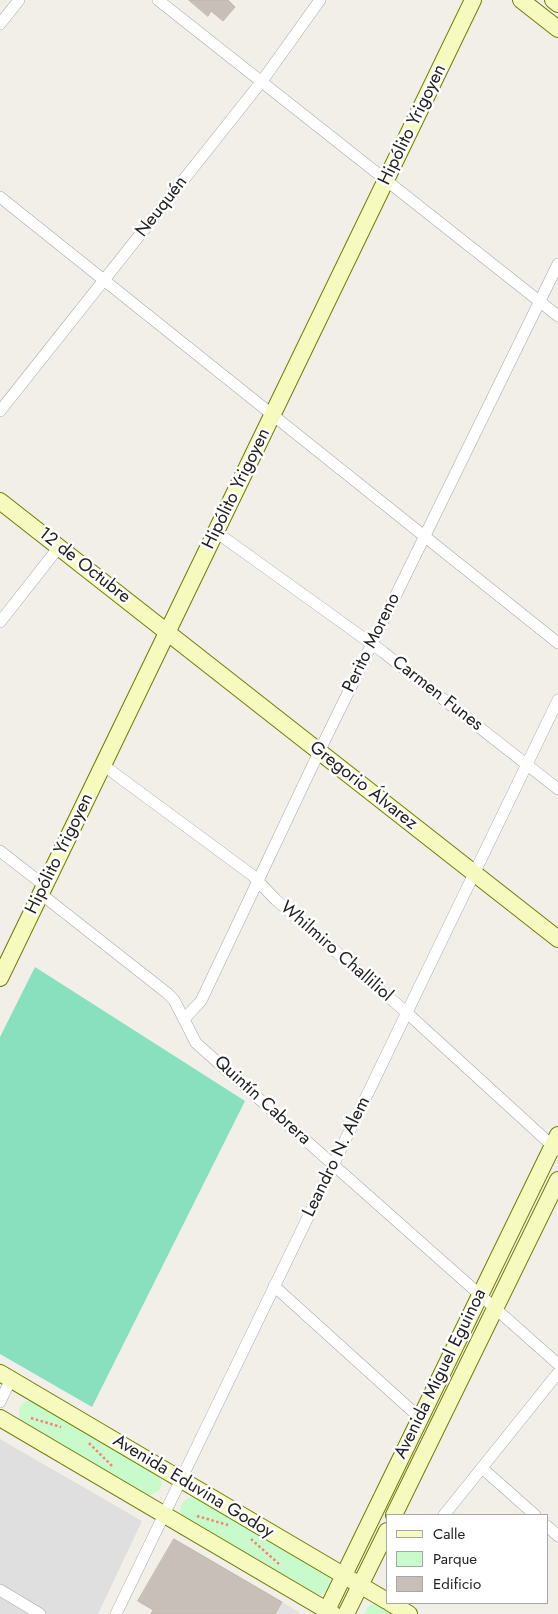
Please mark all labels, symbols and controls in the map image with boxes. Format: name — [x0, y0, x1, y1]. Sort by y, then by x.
street label: Hipólito Yrigoyen — [374, 61, 452, 189]
street label: Neuquén — [132, 172, 192, 242]
street label: Hipólito Yrigoyen — [198, 425, 276, 553]
street label: 12 de Octubre — [34, 523, 134, 609]
street label: Perito Moreno — [339, 590, 405, 696]
street label: Carmen Funes — [387, 652, 487, 736]
street label: Gregorio Álvarez — [305, 737, 421, 835]
street label: Hipólito Yrigoyen — [21, 790, 99, 918]
street label: Whilmiro Challiliol — [275, 897, 397, 1007]
street label: Quintín Cabrera — [209, 1052, 315, 1150]
street label: Leandro N. Alem — [299, 1093, 375, 1221]
street label: Avenida Miguel Eguinoa — [390, 1286, 492, 1462]
street label: Avenida Eduvina Godoy — [109, 1430, 277, 1544]
legend — [386, 1514, 548, 1604]
text: Calle — [433, 1523, 465, 1545]
text: Parque — [433, 1548, 477, 1570]
text: Edificio — [433, 1573, 481, 1595]

